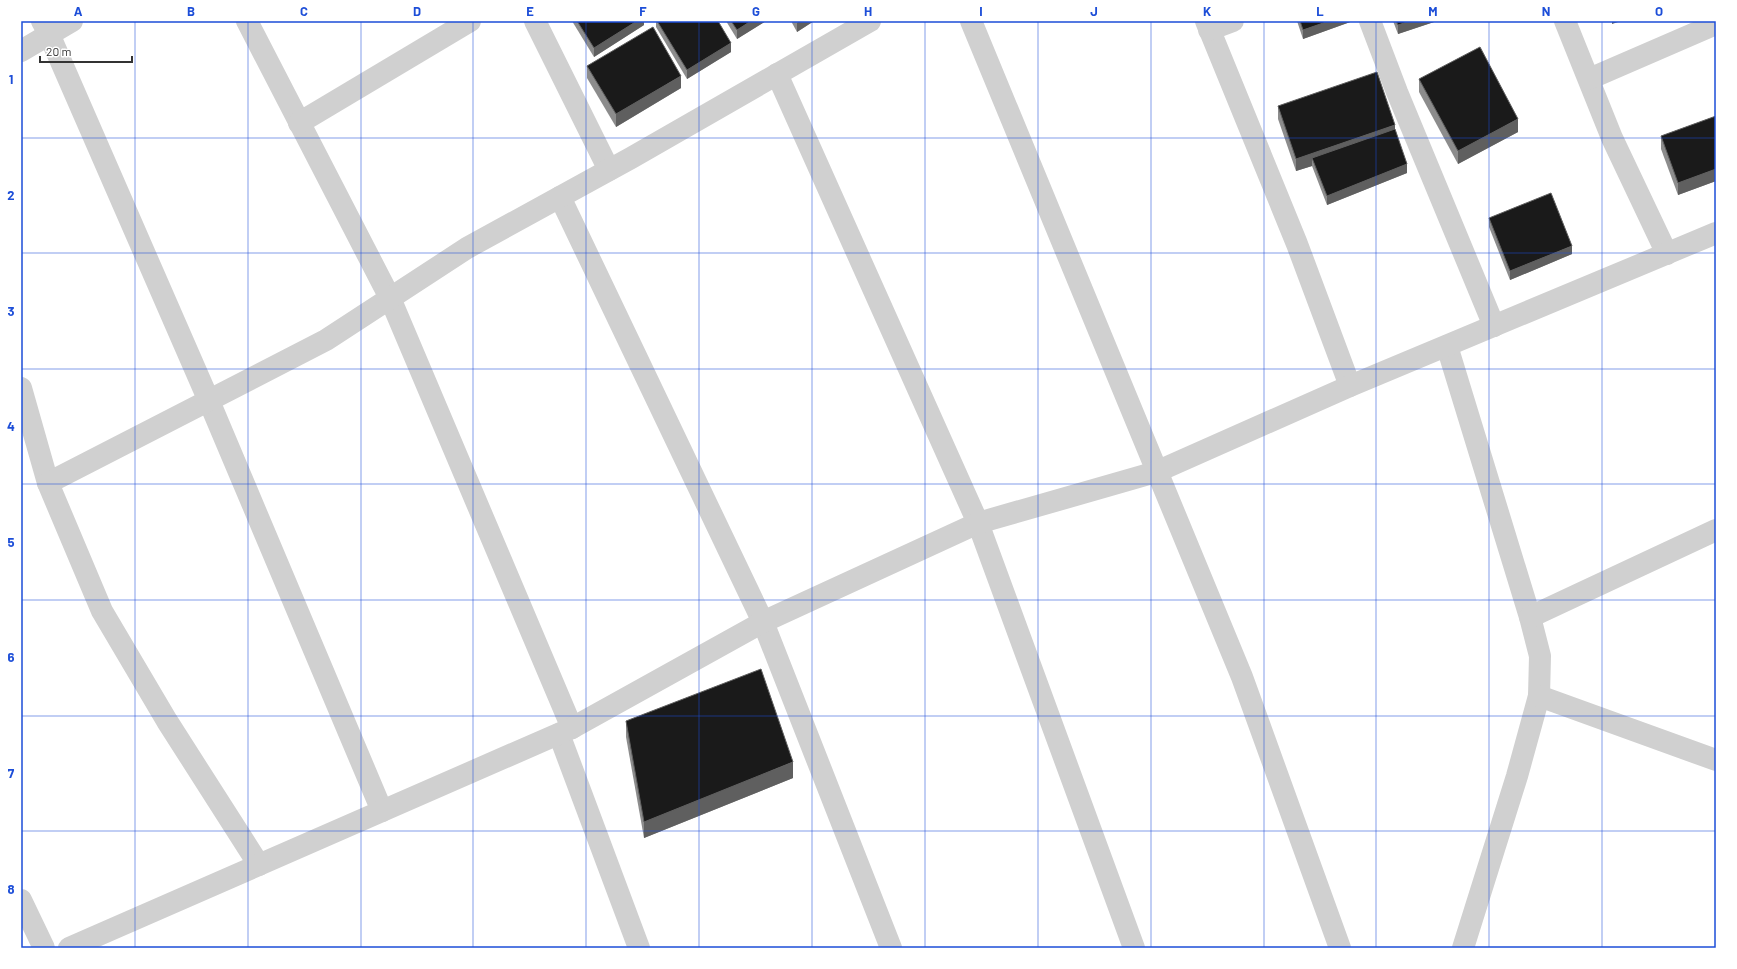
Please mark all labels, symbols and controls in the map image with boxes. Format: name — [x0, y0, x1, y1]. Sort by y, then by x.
text: A — [74, 3, 83, 19]
text: B — [187, 3, 195, 19]
text: C — [300, 3, 308, 19]
text: D — [413, 3, 421, 19]
text: E — [526, 3, 534, 19]
text: F — [639, 3, 647, 19]
text: G — [752, 3, 760, 19]
text: H — [864, 3, 872, 19]
text: I — [979, 3, 983, 19]
text: J — [1090, 3, 1098, 19]
text: K — [1203, 3, 1211, 19]
text: L — [1316, 3, 1324, 19]
text: M — [1428, 3, 1438, 19]
text: N — [1542, 3, 1550, 19]
text: O — [1655, 3, 1663, 19]
scale bar — [40, 38, 132, 64]
text: 20 m — [46, 44, 72, 58]
text: 1 — [9, 71, 13, 87]
text: 2 — [7, 187, 15, 203]
text: 3 — [7, 303, 15, 319]
text: 4 — [7, 418, 15, 434]
text: 5 — [7, 534, 15, 550]
text: 6 — [8, 649, 15, 665]
text: 7 — [8, 765, 15, 781]
text: 8 — [7, 881, 15, 897]

